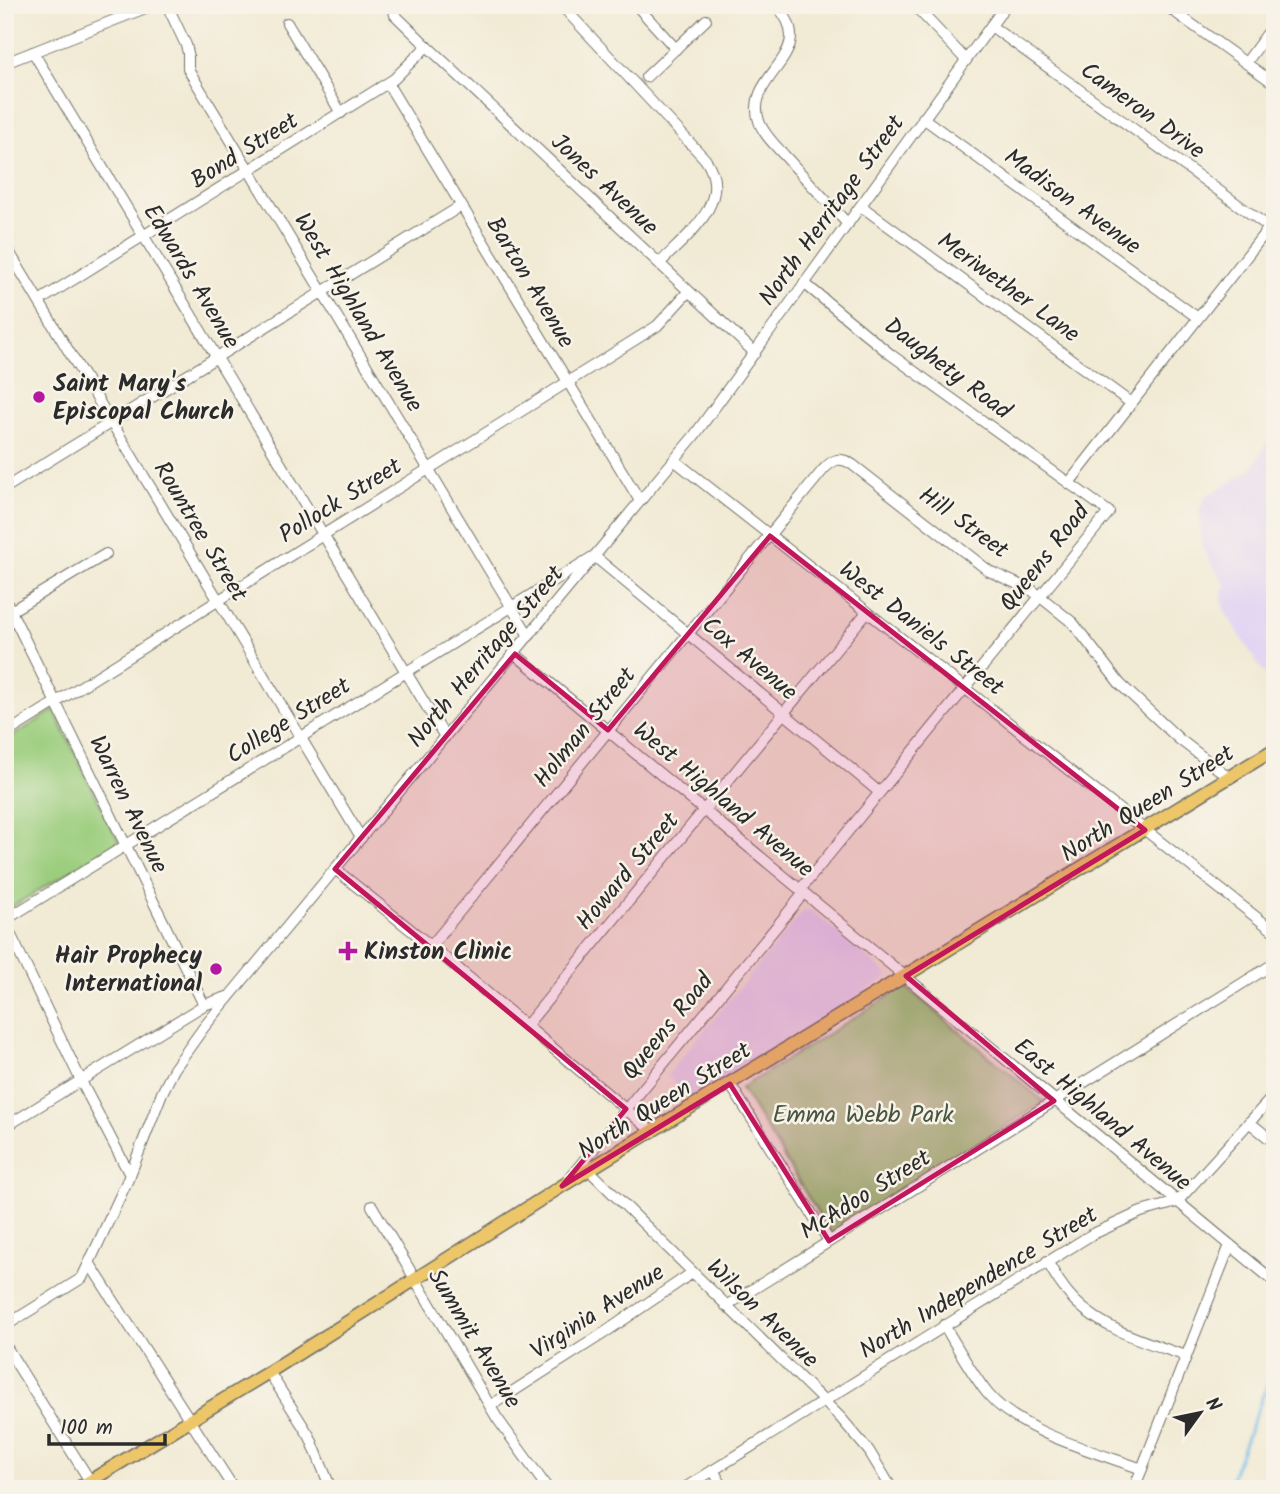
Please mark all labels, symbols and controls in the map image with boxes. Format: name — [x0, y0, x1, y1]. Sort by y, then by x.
street label: Cameron Drive — [1071, 52, 1213, 170]
street label: Bond Street — [183, 102, 307, 200]
street label: North Herritage Street — [749, 106, 916, 315]
street label: Jones Avenue — [541, 124, 667, 246]
street label: Madison Avenue — [995, 139, 1149, 266]
street label: Edwards Avenue — [132, 197, 250, 357]
street label: West Highland Avenue — [283, 205, 433, 420]
street label: Barton Avenue — [475, 209, 585, 356]
street label: Meriwether Lane — [928, 223, 1088, 354]
street label: Daughety Road — [875, 308, 1020, 431]
place label: Saint Mary's Episcopal Church — [53, 365, 234, 432]
marker: Saint Mary's Episcopal Church — [31, 389, 47, 405]
street label: Pollock Street — [272, 448, 411, 555]
street label: Rountree Street — [142, 454, 258, 610]
street label: Hill Street — [910, 477, 1017, 570]
street label: Queens Road — [990, 494, 1101, 621]
street label: West Daniels Street — [830, 552, 1013, 707]
street label: North Herritage Street — [398, 556, 575, 757]
street label: Cox Avenue — [692, 607, 806, 711]
street label: Holman Street — [524, 658, 647, 797]
street label: College Street — [219, 667, 359, 775]
street label: West Highland Avenue — [624, 712, 823, 888]
street label: Warren Avenue — [77, 729, 178, 881]
street label: North Queen Street — [1053, 735, 1243, 873]
street label: Howard Street — [567, 803, 690, 940]
place label: Kinston Clinic — [364, 933, 512, 972]
place label: Hair Prophecy International — [55, 937, 203, 1004]
marker: Kinston Clinic — [338, 941, 358, 961]
marker: Hair Prophecy International — [208, 961, 224, 977]
street label: Queens Road — [612, 964, 725, 1089]
street label: East Highland Avenue — [1004, 1029, 1200, 1202]
street label: North Queen Street — [570, 1032, 760, 1170]
park label: Emma Webb Park — [772, 1096, 954, 1135]
street label: McAdoo Street — [793, 1139, 940, 1251]
street label: North Independence Street — [852, 1196, 1106, 1370]
street label: Wilson Avenue — [696, 1250, 828, 1378]
street label: Virginia Avenue — [523, 1254, 673, 1370]
street label: Summit Avenue — [416, 1261, 531, 1417]
north arrow — [1164, 1378, 1234, 1448]
text: N — [1197, 1392, 1228, 1418]
scale bar — [49, 1403, 164, 1447]
text: 100 m — [60, 1412, 113, 1445]

